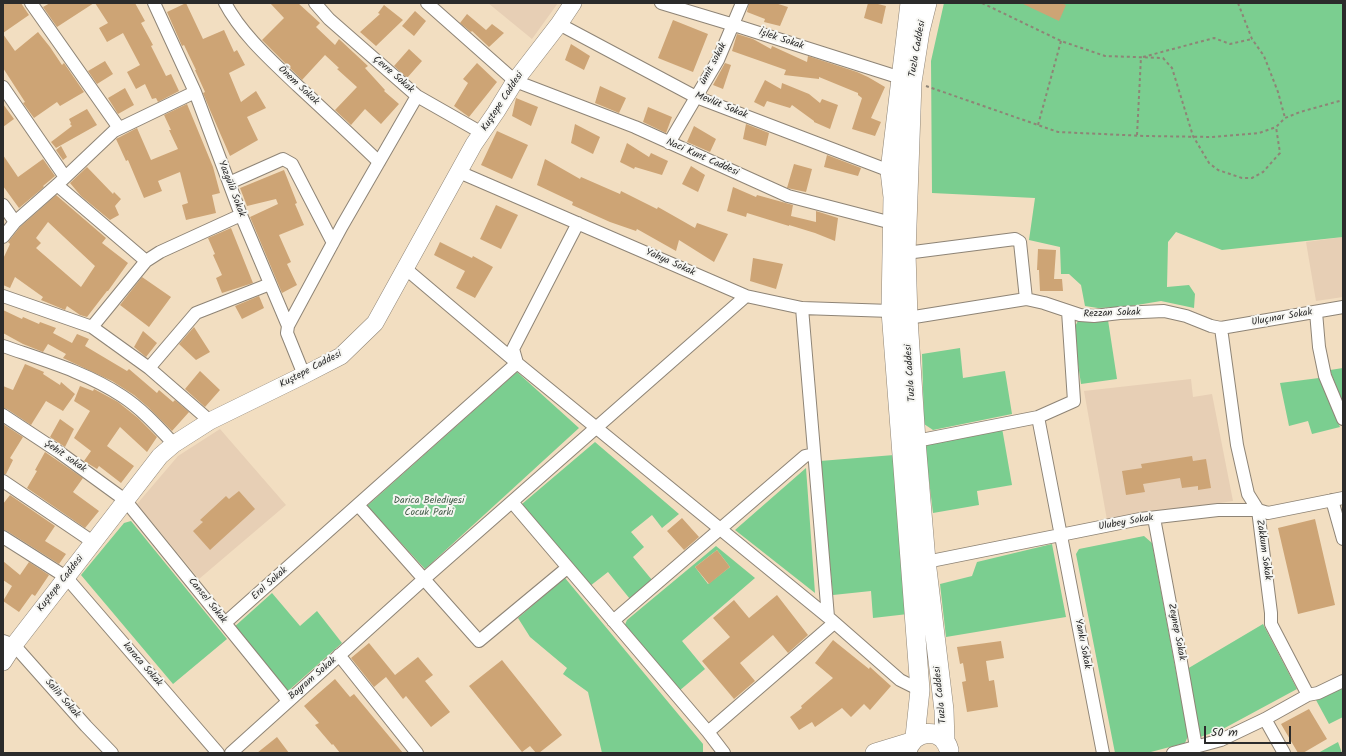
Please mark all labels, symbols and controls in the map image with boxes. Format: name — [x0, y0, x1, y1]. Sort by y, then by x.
street label: Tuzla Caddesi — [907, 20, 929, 78]
street label: İşlek Sokak — [757, 27, 805, 53]
street label: ümit sokak — [698, 41, 730, 87]
street label: Çevre Sokak — [370, 54, 416, 96]
street label: Önem Sokak — [275, 64, 321, 108]
street label: Kuştepe Caddesi — [479, 70, 527, 134]
street label: Mevlüt Sokak — [693, 90, 749, 122]
street label: Naci Kunt Caddesi — [664, 137, 740, 179]
street label: Yazgülü Sokak — [215, 159, 247, 219]
street label: Yahya Sokak — [643, 247, 697, 279]
street label: Rezzan Sokak — [1083, 307, 1141, 321]
street label: Uluçınar Sokak — [1251, 307, 1313, 329]
street label: Tuzla Caddesi — [903, 344, 919, 402]
street label: Kuştepe Caddesi — [278, 349, 344, 391]
street label: Şehit sokak — [42, 438, 88, 476]
park label: Darica Belediyesi Cocuk Parki — [394, 495, 464, 518]
street label: Ulubey Sokak — [1098, 512, 1154, 534]
street label: Zakkum Sokak — [1253, 519, 1273, 581]
street label: Kuştepe Caddesi — [35, 553, 87, 615]
street label: Erol Sokak — [250, 565, 290, 603]
street label: Cansel Sokak — [185, 576, 229, 626]
street label: Zeynep Sokak — [1165, 602, 1187, 662]
street label: Yankı Sokak — [1071, 618, 1093, 670]
street label: karaca Sokak — [120, 641, 164, 689]
street label: Bayram Sokak — [287, 655, 339, 703]
street label: Tuzla Caddesi — [932, 666, 950, 724]
street label: Salih Sokak — [42, 677, 82, 721]
scale bar — [1206, 718, 1293, 744]
text: 50 m — [1211, 723, 1238, 742]

